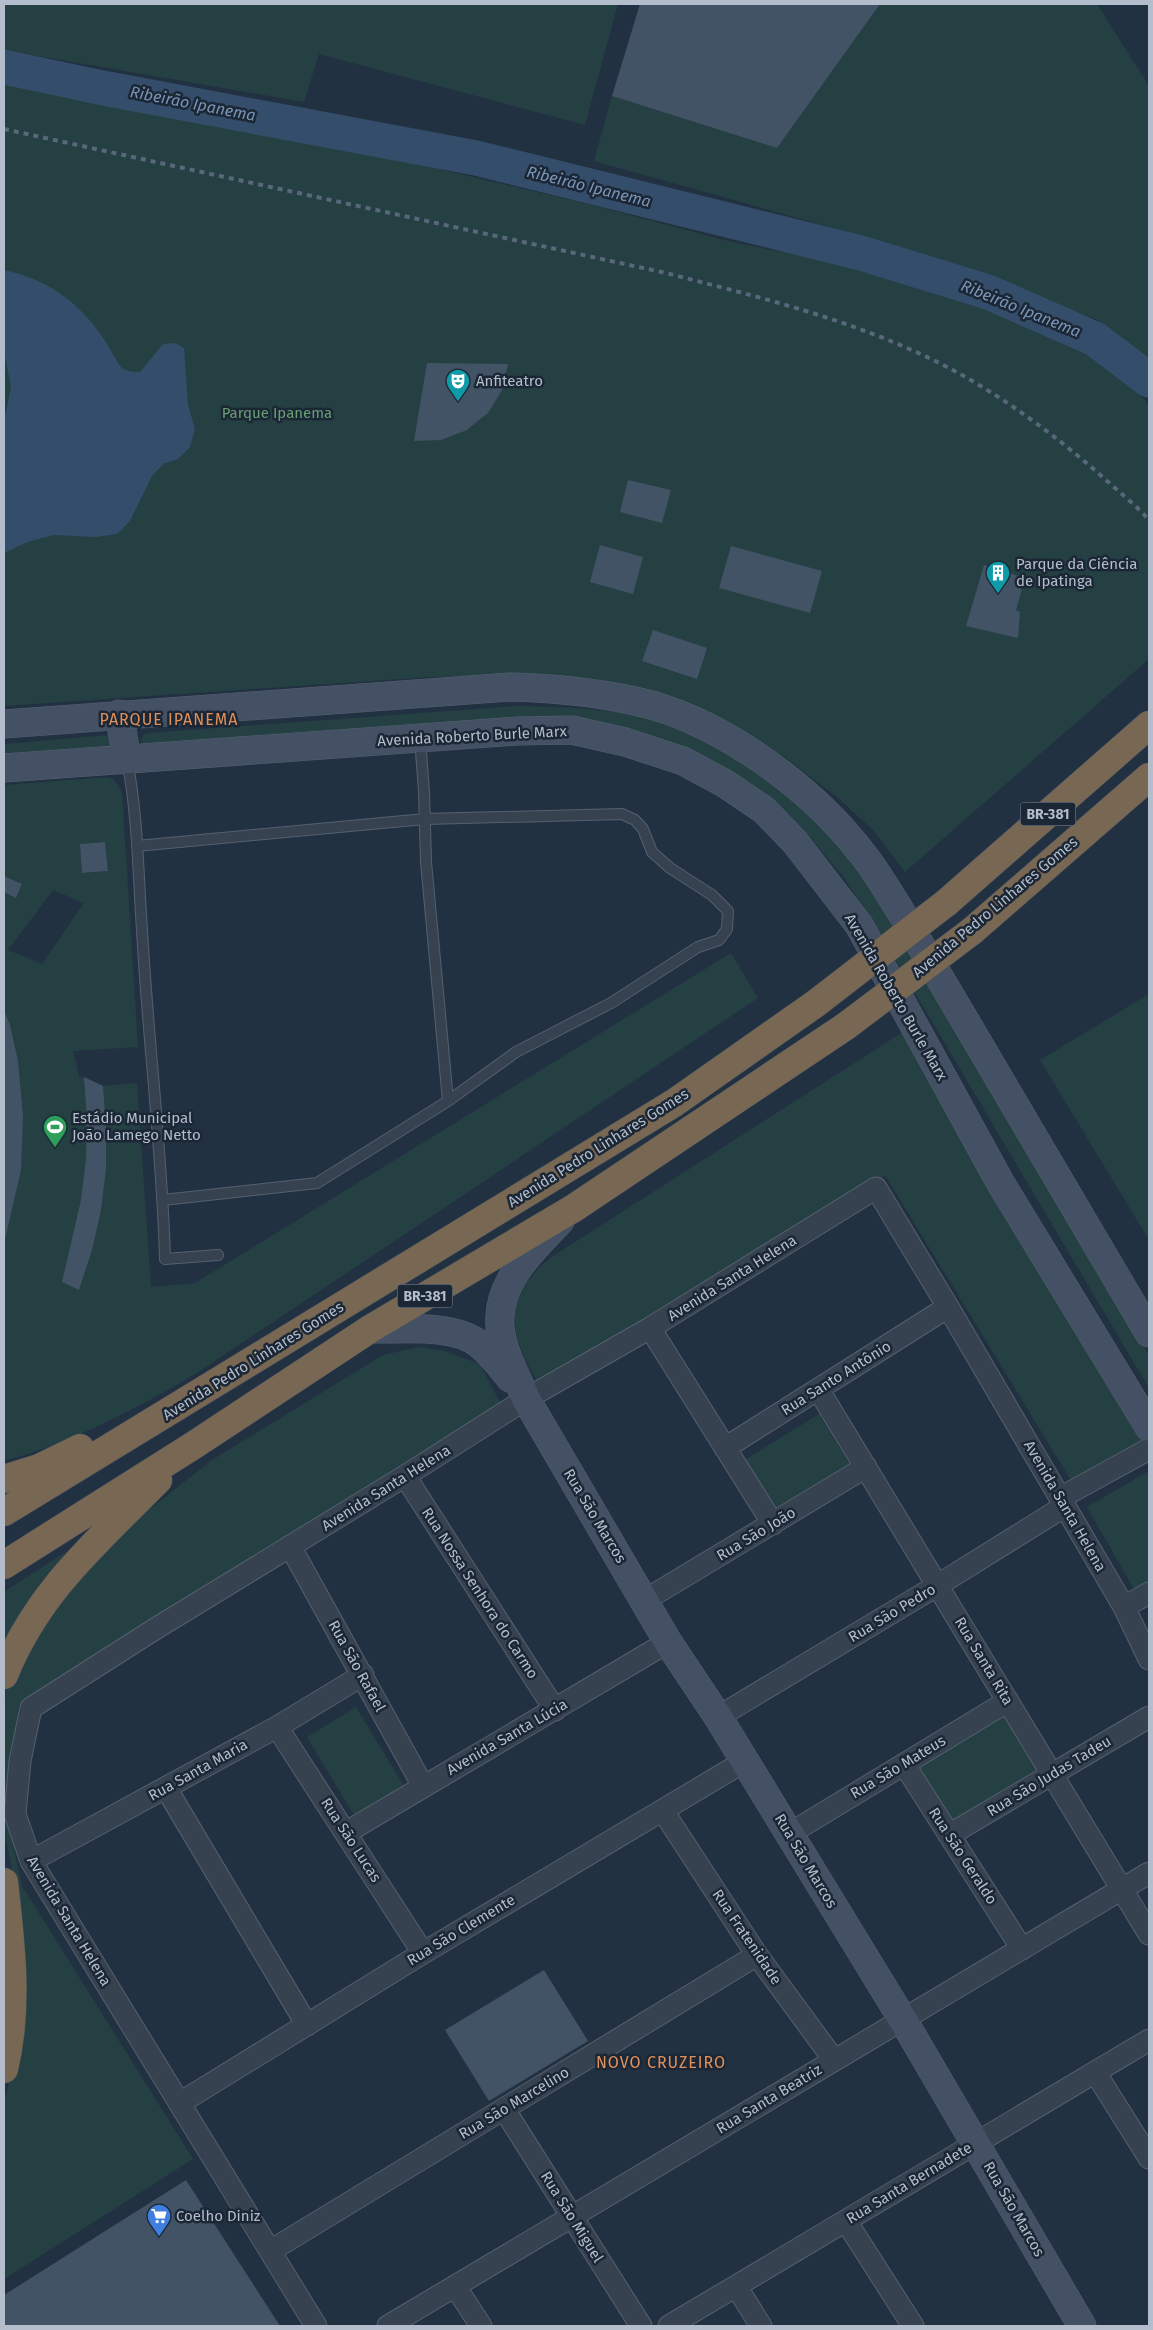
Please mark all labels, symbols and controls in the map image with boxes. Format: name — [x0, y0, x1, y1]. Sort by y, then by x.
water label: Ribeirão Ipanema — [129, 82, 257, 125]
water label: Ribeirão Ipanema — [525, 162, 653, 211]
water label: Ribeirão Ipanema — [958, 276, 1083, 341]
theatre icon: Anfiteatro — [445, 368, 471, 402]
place label: Anfiteatro — [476, 372, 543, 390]
park label: Parque Ipanema — [222, 404, 332, 422]
place label: Parque da Ciência de Ipatinga — [1016, 555, 1138, 590]
building icon: Parque da Ciência de Ipatinga — [985, 560, 1011, 594]
district label: PARQUE IPANEMA — [100, 710, 238, 729]
street label: Avenida Roberto Burle Marx — [377, 722, 568, 750]
road number: BR-381 — [1020, 802, 1076, 826]
street label: Avenida Pedro Linhares Gomes — [909, 833, 1081, 981]
street label: Avenida Roberto Burle Marx — [841, 910, 952, 1084]
street label: Avenida Pedro Linhares Gomes — [504, 1085, 692, 1211]
place label: Estádio Municipal João Lamego Netto — [72, 1109, 201, 1144]
sports icon: Estádio Municipal João Lamego Netto — [42, 1114, 68, 1148]
street label: Avenida Santa Helena — [664, 1231, 800, 1325]
road number: BR-381 — [398, 1284, 452, 1308]
street label: Avenida Pedro Linhares Gomes — [159, 1298, 347, 1424]
street label: Rua Santo Antônio — [778, 1337, 894, 1419]
street label: Avenida Santa Helena — [1020, 1437, 1110, 1575]
street label: Avenida Santa Helena — [318, 1441, 454, 1535]
street label: Rua São Marcos — [560, 1466, 630, 1566]
street label: Rua São João — [713, 1503, 799, 1565]
street label: Rua Nossa Senhora do Carmo — [418, 1504, 542, 1682]
street label: Rua São Pedro — [845, 1580, 939, 1646]
street label: Rua Santa Rita — [951, 1614, 1017, 1708]
street label: Rua São Rafael — [325, 1617, 390, 1715]
street label: Avenida Santa Lúcia — [443, 1695, 571, 1779]
street label: Rua São Mateus — [847, 1731, 949, 1803]
street label: Rua São Judas Tadeu — [984, 1732, 1114, 1820]
street label: Rua Santa Maria — [145, 1735, 251, 1805]
street label: Rua São Lucas — [317, 1794, 385, 1886]
street label: Rua São Geraldo — [925, 1804, 1001, 1908]
street label: Rua São Marcos — [771, 1811, 841, 1911]
street label: Avenida Santa Helena — [23, 1853, 115, 1989]
street label: Rua Fratenidade — [709, 1886, 785, 1988]
street label: Rua São Clemente — [404, 1891, 518, 1969]
district label: NOVO CRUZEIRO — [596, 2053, 726, 2072]
street label: Rua Santa Beatriz — [713, 2060, 825, 2138]
street label: Rua São Marcelino — [456, 2063, 572, 2143]
street label: Rua Santa Bernadete — [843, 2138, 975, 2228]
street label: Rua São Marcos — [979, 2158, 1049, 2260]
street label: Rua São Miguel — [537, 2168, 607, 2266]
supermarket icon: Coelho Diniz — [146, 2203, 172, 2237]
place label: Coelho Diniz — [176, 2207, 261, 2225]

